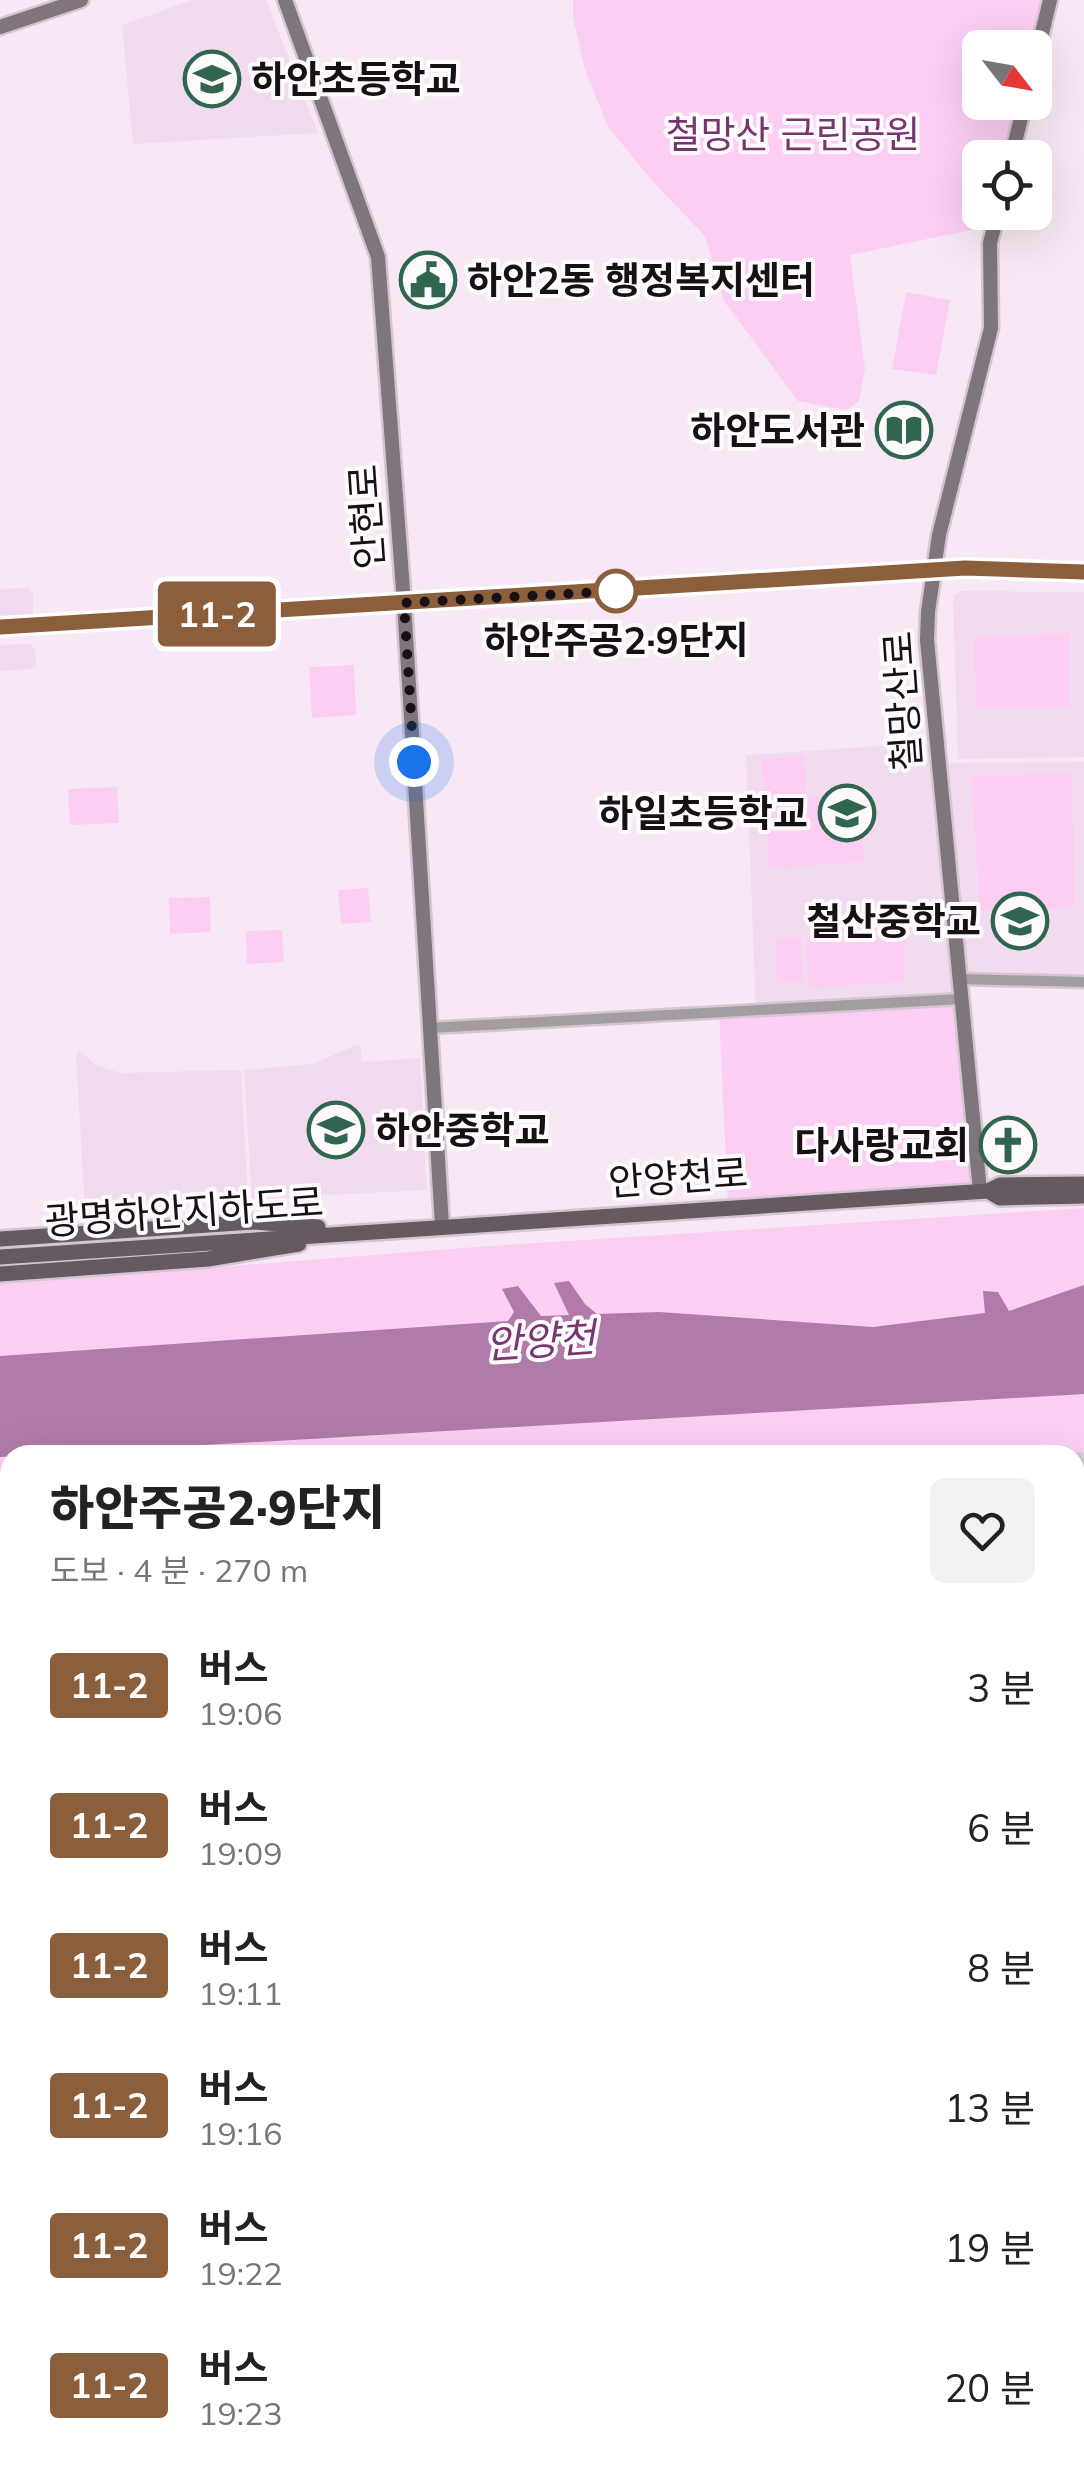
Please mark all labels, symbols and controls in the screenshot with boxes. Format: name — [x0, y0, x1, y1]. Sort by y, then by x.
north arrow — [962, 30, 1052, 120]
map controls — [962, 30, 1052, 230]
school or university icon: 하안초등학교 — [182, 49, 242, 109]
place label: 하안초등학교 — [251, 55, 461, 103]
park label: 철망산 근린공원 — [666, 110, 920, 158]
button: locate — [962, 140, 1052, 230]
public building icon: 하안2동 행정복지센터 — [398, 250, 458, 310]
place label: 하안2동 행정복지센터 — [467, 256, 815, 304]
library icon: 하안도서관 — [874, 400, 934, 460]
place label: 하안도서관 — [690, 406, 865, 454]
street label: 안현로 — [338, 463, 394, 571]
marker: 하안주공2·9단지 — [595, 570, 637, 612]
line badge: 11-2 — [147, 582, 287, 646]
text: 11-2 — [178, 592, 256, 636]
place label: 하안주공2·9단지 — [484, 616, 748, 664]
street label: 철망산로 — [873, 630, 931, 772]
your location — [389, 737, 439, 787]
school or university icon: 하일초등학교 — [817, 783, 877, 843]
place label: 하일초등학교 — [598, 789, 808, 837]
school or university icon: 철산중학교 — [990, 891, 1050, 951]
place label: 철산중학교 — [806, 897, 981, 945]
school or university icon: 하안중학교 — [306, 1100, 366, 1160]
place label: 하안중학교 — [375, 1106, 550, 1154]
church icon: 다사랑교회 — [978, 1115, 1038, 1175]
place label: 다사랑교회 — [794, 1121, 969, 1169]
street label: 안양천로 — [607, 1148, 749, 1206]
street label: 광명하안지하도로 — [43, 1177, 325, 1245]
water label: 안양천 — [483, 1311, 601, 1369]
text: 하안주공2·9단지 — [50, 1477, 385, 1537]
button: heart — [930, 1478, 1035, 1583]
text: 도보 · 4 분 · 270 m — [50, 1550, 308, 1590]
text: 버스 — [198, 1644, 268, 1692]
text: 11-2 — [70, 1663, 148, 1707]
text: 3 분 — [967, 1664, 1035, 1712]
text: 19:06 — [198, 1693, 282, 1733]
text: 버스 — [198, 1784, 268, 1832]
text: 11-2 — [70, 1803, 148, 1847]
text: 6 분 — [967, 1804, 1035, 1852]
text: 19:09 — [198, 1833, 282, 1873]
text: 버스 — [198, 1924, 268, 1972]
text: 11-2 — [70, 1943, 148, 1987]
text: 8 분 — [967, 1944, 1035, 1992]
text: 19:11 — [198, 1973, 282, 2013]
text: 버스 — [198, 2064, 268, 2112]
text: 11-2 — [70, 2083, 148, 2127]
text: 13 분 — [945, 2084, 1035, 2132]
text: 19:16 — [198, 2113, 282, 2153]
text: 버스 — [198, 2204, 268, 2252]
text: 11-2 — [70, 2223, 148, 2267]
text: 19 분 — [945, 2224, 1035, 2272]
text: 19:22 — [198, 2253, 282, 2293]
text: 버스 — [198, 2344, 268, 2392]
text: 11-2 — [70, 2363, 148, 2407]
text: 20 분 — [945, 2364, 1035, 2412]
text: 19:23 — [198, 2393, 282, 2433]

